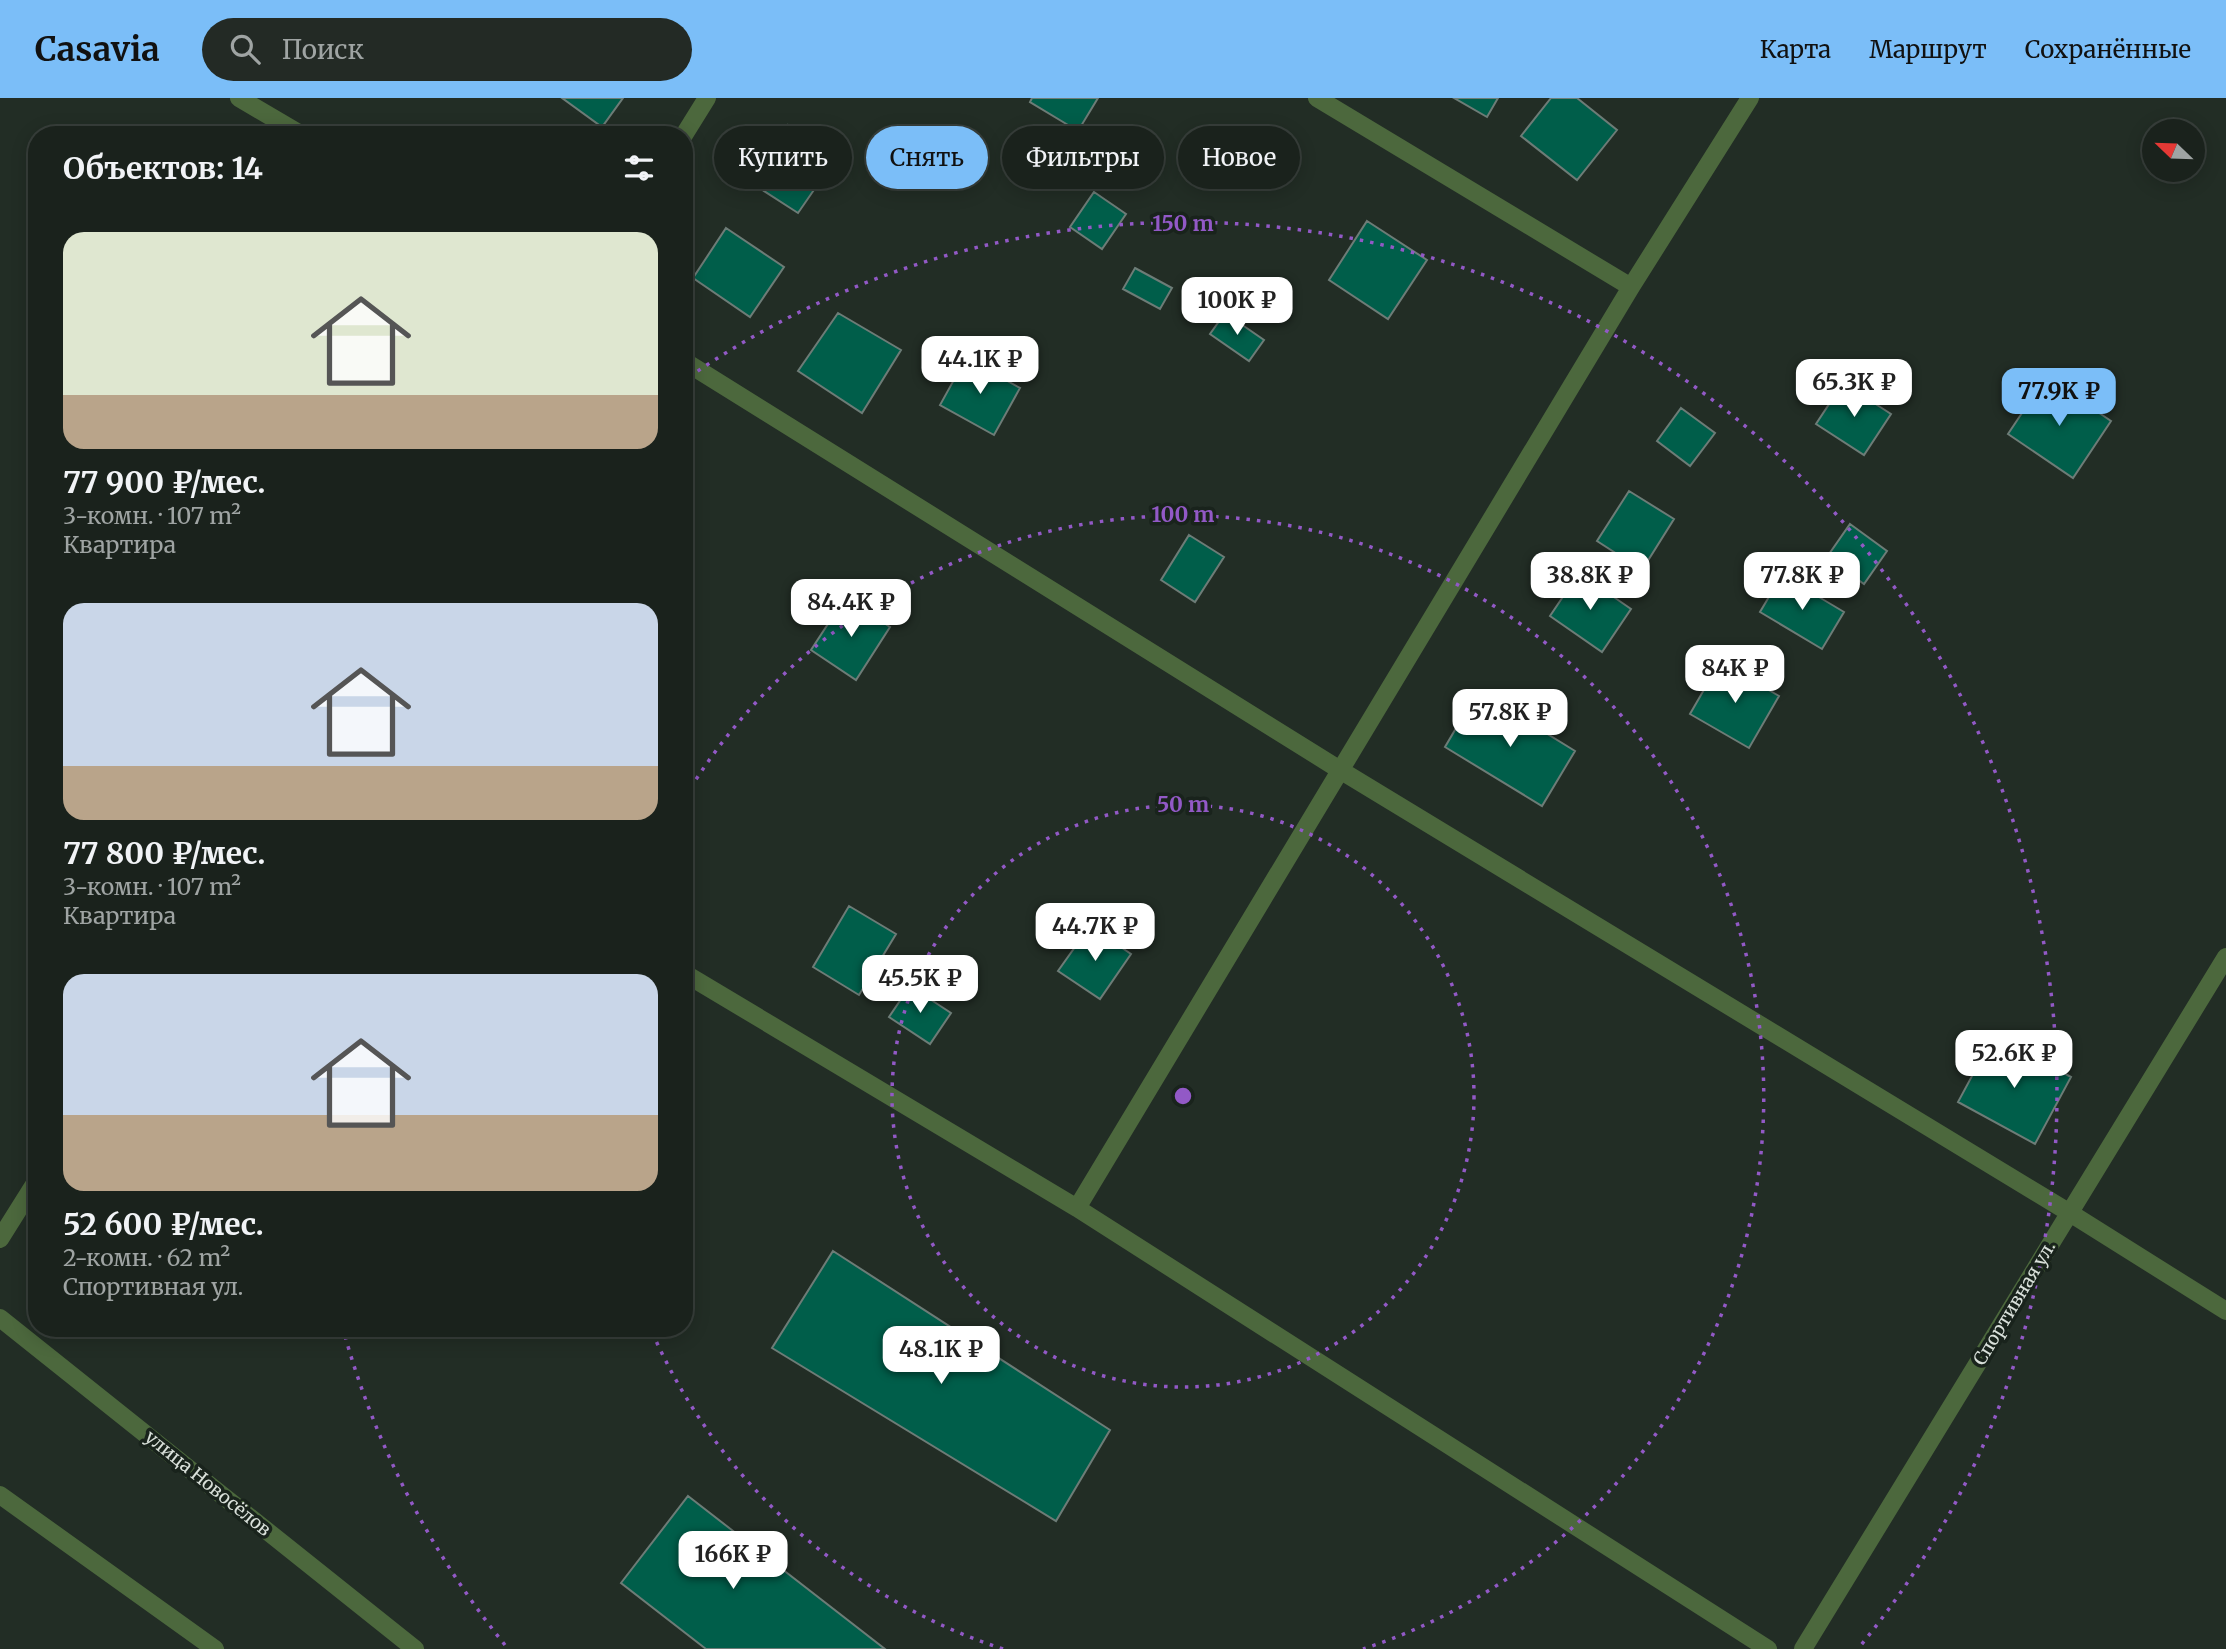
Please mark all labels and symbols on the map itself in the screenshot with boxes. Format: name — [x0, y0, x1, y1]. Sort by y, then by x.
north arrow — [2142, 119, 2205, 182]
text: 150 m — [1152, 210, 1214, 237]
pin: 100K ₽ — [1180, 278, 1294, 337]
pin: 44.1K ₽ — [915, 336, 1045, 396]
pin: 65.3K ₽ — [1789, 360, 1919, 419]
pin: 77.9K ₽ — [1994, 368, 2124, 428]
text: 100 m — [1152, 501, 1214, 528]
pin: 38.8K ₽ — [1525, 552, 1655, 612]
pin: 77.8K ₽ — [1737, 552, 1867, 612]
pin: 84.4K ₽ — [786, 580, 916, 639]
pin: 84K ₽ — [1686, 646, 1784, 705]
pin: 57.8K ₽ — [1445, 690, 1575, 749]
text: 50 m — [1157, 791, 1209, 818]
pin: 44.7K ₽ — [1030, 904, 1160, 963]
pin: 45.5K ₽ — [855, 956, 985, 1015]
pin: 52.6K ₽ — [1949, 1030, 2079, 1090]
centre of rings — [1171, 1084, 1195, 1108]
street label: Спортивная ул. — [1968, 1237, 2060, 1369]
pin: 48.1K ₽ — [876, 1326, 1006, 1386]
street label: улица Новосёлов — [140, 1425, 276, 1541]
pin: 166K ₽ — [676, 1532, 790, 1591]

